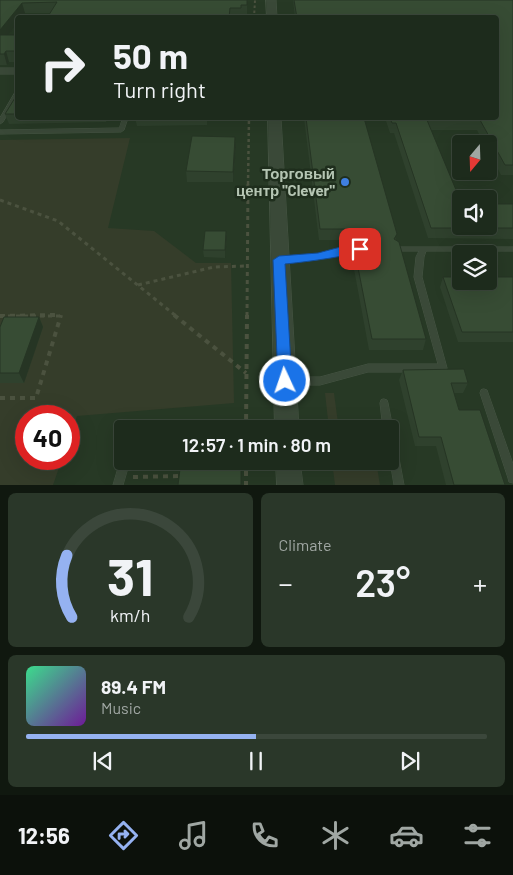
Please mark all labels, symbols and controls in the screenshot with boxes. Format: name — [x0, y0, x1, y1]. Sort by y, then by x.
text: 50 m — [113, 34, 188, 76]
icon: right — [30, 35, 95, 100]
text: Turn right — [113, 76, 206, 102]
north arrow — [452, 135, 498, 180]
map controls — [452, 135, 497, 290]
place label: Торговый центр "Clever" — [236, 164, 336, 199]
marker: Торговый центр "Clever" — [339, 176, 351, 188]
button: sound — [452, 190, 497, 235]
pin — [339, 228, 381, 270]
icon: arrive — [346, 235, 374, 263]
button: layers — [452, 245, 497, 290]
position arrow — [258, 354, 310, 406]
speed limit sign: 40 — [15, 405, 80, 470]
text: 12:57 · 1 min · 80 m — [182, 433, 331, 456]
text: Climate — [279, 535, 331, 554]
text: 31 — [107, 544, 153, 606]
text: 23° — [355, 559, 410, 605]
text: − — [279, 566, 293, 600]
text: + — [473, 566, 487, 600]
text: km/h — [110, 604, 150, 626]
text: 89.4 FM — [101, 675, 166, 698]
text: Music — [101, 698, 141, 717]
icon: previous — [89, 747, 117, 775]
icon: pause — [242, 747, 270, 775]
icon: next — [396, 747, 424, 775]
icon: directions — [106, 818, 141, 853]
icon: music — [176, 818, 211, 853]
icon: phone — [247, 818, 282, 853]
icon: climate — [318, 818, 353, 853]
icon: car — [389, 818, 424, 853]
icon: filters — [460, 818, 495, 853]
text: 12:56 — [18, 822, 70, 848]

